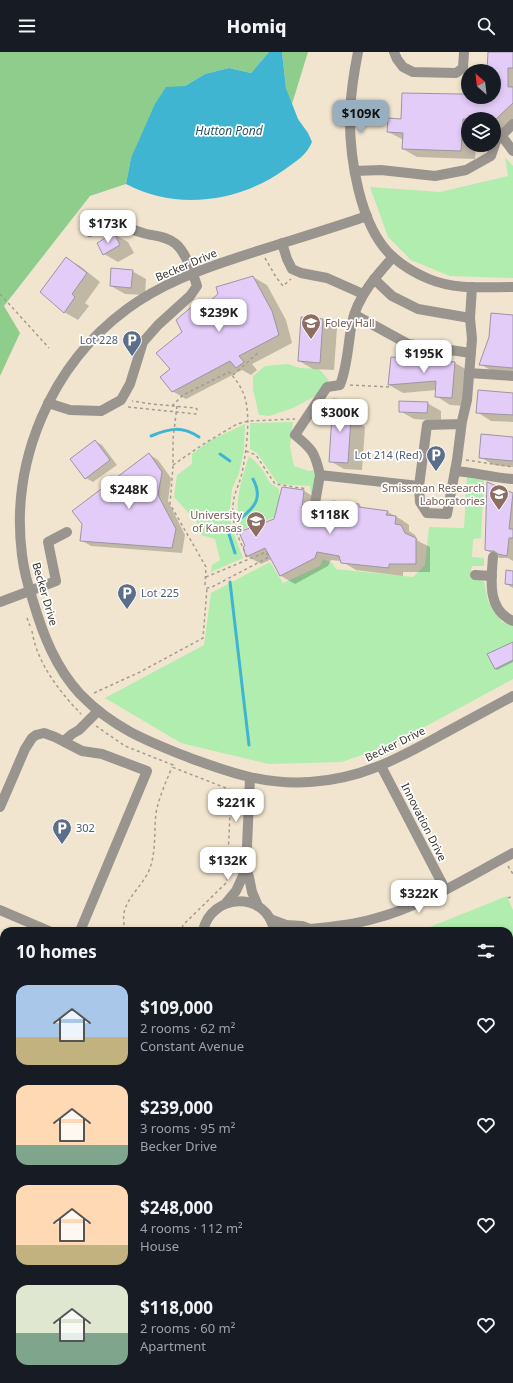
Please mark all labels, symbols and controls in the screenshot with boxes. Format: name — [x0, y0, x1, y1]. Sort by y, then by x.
text: Homiq — [227, 14, 286, 38]
icon: menu — [16, 15, 38, 37]
icon: search — [475, 15, 497, 37]
north arrow — [461, 64, 501, 104]
map controls — [461, 64, 501, 152]
pin: $109K — [333, 100, 389, 134]
text: $109K — [342, 104, 380, 122]
button: layers — [461, 112, 501, 152]
water label: Hutton Pond — [195, 122, 264, 139]
pin: $173K — [80, 210, 136, 244]
text: $173K — [89, 214, 127, 232]
street label: Becker Drive — [153, 245, 219, 284]
pin: $239K — [191, 299, 247, 333]
text: $239K — [200, 303, 238, 321]
school or university icon: Foley Hall — [300, 312, 322, 340]
place label: Foley Hall — [325, 315, 375, 330]
parking icon: Lot 228 — [121, 329, 143, 357]
place label: Lot 228 — [80, 332, 118, 347]
pin: $195K — [396, 340, 452, 374]
text: $195K — [405, 344, 443, 362]
pin: $300K — [312, 399, 368, 433]
text: $300K — [321, 403, 359, 421]
parking icon: Lot 214 (Red) — [425, 444, 447, 472]
place label: Lot 214 (Red) — [355, 447, 422, 462]
pin: $248K — [101, 476, 157, 510]
text: $248K — [110, 480, 148, 498]
place label: Smissman Research Laboratories — [382, 480, 485, 508]
school or university icon: Smissman Research Laboratories — [488, 483, 510, 511]
pin: $118K — [302, 501, 358, 535]
text: $118K — [311, 505, 349, 523]
place label: University of Kansas — [190, 507, 242, 535]
school or university icon: University of Kansas — [245, 510, 267, 538]
street label: Becker Drive — [29, 560, 62, 627]
parking icon: Lot 225 — [116, 582, 138, 610]
place label: Lot 225 — [141, 585, 179, 600]
street label: Becker Drive — [362, 722, 427, 765]
street label: Innovation Drive — [398, 780, 451, 863]
pin: $221K — [208, 789, 264, 823]
text: $221K — [217, 793, 255, 811]
parking icon: 302 — [51, 817, 73, 845]
place label: 302 — [76, 820, 95, 835]
pin: $132K — [200, 847, 256, 881]
text: $132K — [209, 851, 247, 869]
pin: $322K — [391, 880, 447, 914]
text: $322K — [400, 884, 438, 902]
text: 10 homes — [16, 940, 97, 963]
icon: filters — [475, 940, 497, 962]
text: $109,000 — [140, 996, 213, 1019]
icon: home — [48, 1001, 96, 1049]
icon: heart — [475, 1014, 497, 1036]
text: 2 rooms · 62 m² — [140, 1019, 235, 1037]
text: Constant Avenue — [140, 1037, 244, 1055]
text: $239,000 — [140, 1096, 213, 1119]
icon: home — [48, 1101, 96, 1149]
icon: heart — [475, 1114, 497, 1136]
text: 3 rooms · 95 m² — [140, 1119, 235, 1137]
text: Becker Drive — [140, 1137, 217, 1155]
text: $248,000 — [140, 1196, 213, 1219]
icon: home — [48, 1201, 96, 1249]
icon: heart — [475, 1214, 497, 1236]
text: 4 rooms · 112 m² — [140, 1219, 243, 1237]
text: House — [140, 1237, 179, 1255]
text: $118,000 — [140, 1296, 213, 1319]
icon: home — [48, 1301, 96, 1349]
icon: heart — [475, 1314, 497, 1336]
text: 2 rooms · 60 m² — [140, 1319, 235, 1337]
text: Apartment — [140, 1337, 206, 1355]

